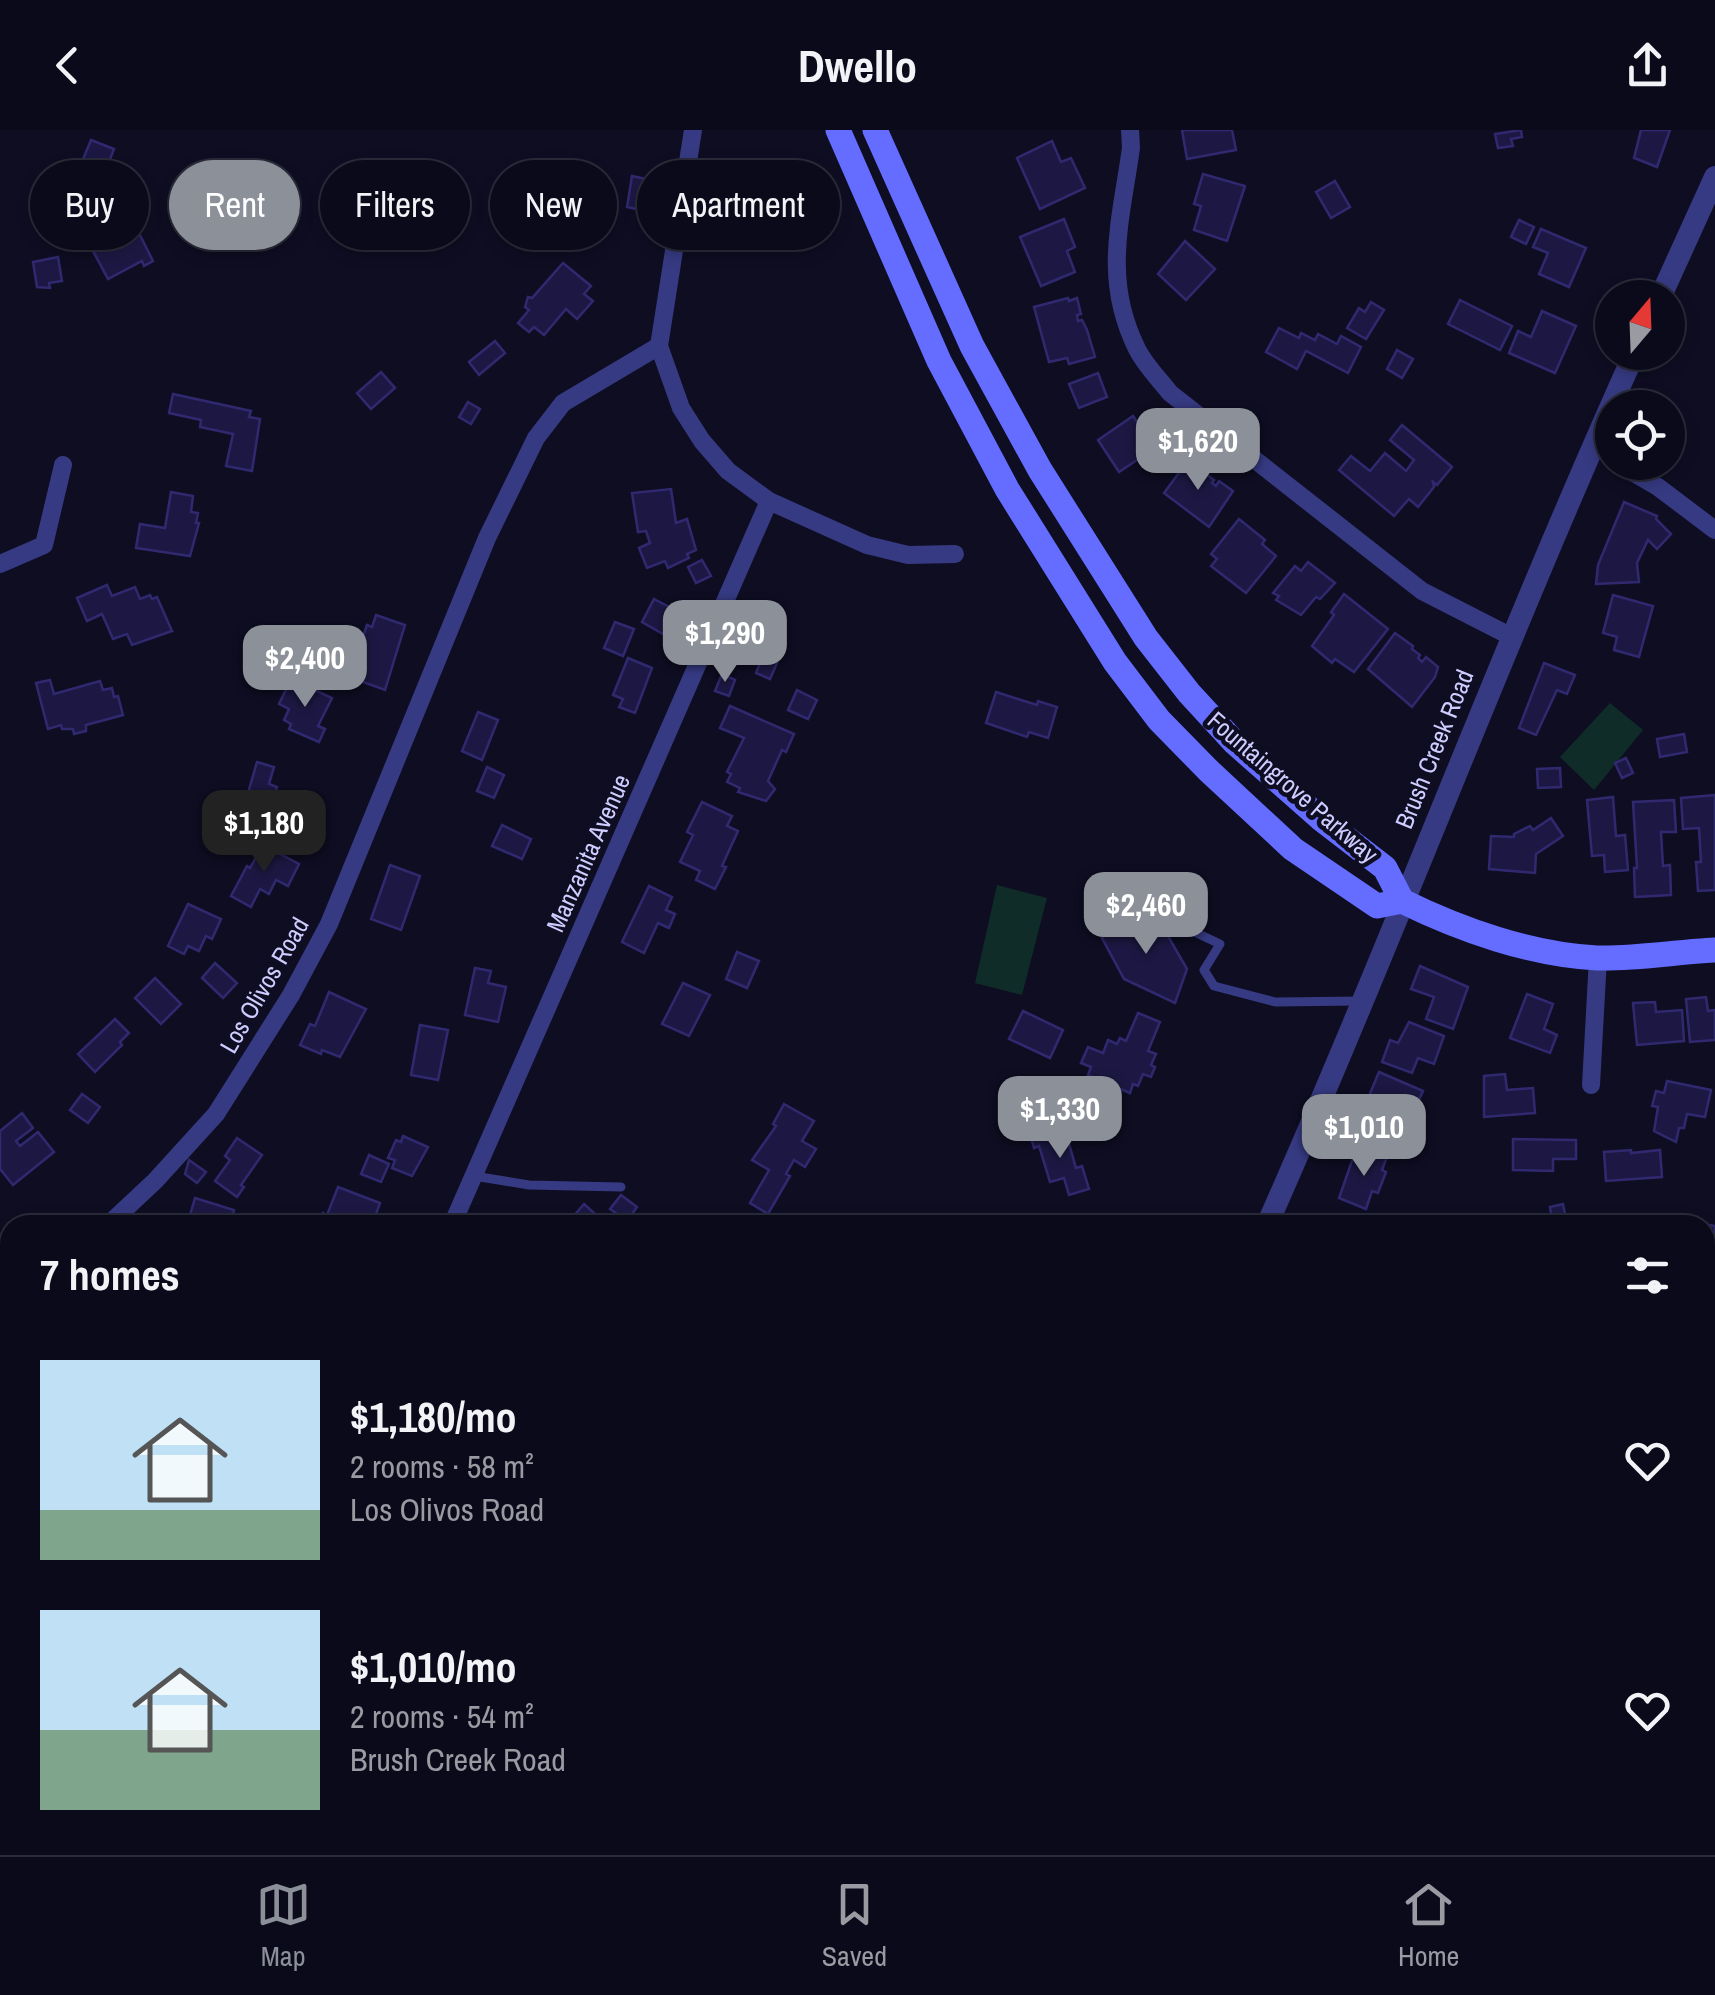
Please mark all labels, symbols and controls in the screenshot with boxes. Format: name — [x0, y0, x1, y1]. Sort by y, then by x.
text: Dwello — [798, 35, 917, 96]
icon: back — [40, 38, 95, 93]
icon: share — [1620, 38, 1675, 93]
chip: Buy — [30, 160, 149, 250]
chip: Rent — [169, 160, 300, 250]
chip: Filters — [320, 160, 470, 250]
chip: New — [490, 160, 617, 250]
chip: Apartment — [637, 160, 840, 250]
north arrow — [1595, 280, 1685, 370]
map controls — [1595, 280, 1685, 480]
button: locate — [1595, 390, 1685, 480]
pin: $1,620 — [1117, 408, 1279, 493]
text: $1,620 — [1158, 419, 1238, 462]
pin: $1,290 — [644, 600, 806, 685]
text: $1,290 — [685, 611, 765, 654]
pin: $2,400 — [224, 625, 386, 710]
text: $2,400 — [265, 636, 345, 679]
street label: Brush Creek Road — [1387, 664, 1481, 834]
street label: Fountaingrove Parkway — [1201, 703, 1386, 871]
street label: Manzanita Avenue — [538, 769, 638, 937]
pin: $1,180 — [183, 790, 345, 875]
text: $1,180 — [224, 801, 304, 844]
pin: $2,460 — [1065, 872, 1227, 957]
text: $2,460 — [1106, 883, 1186, 926]
street label: Los Olivos Road — [211, 911, 317, 1059]
pin: $1,330 — [979, 1076, 1141, 1161]
text: $1,330 — [1020, 1087, 1100, 1130]
pin: $1,010 — [1283, 1094, 1445, 1179]
text: $1,010 — [1324, 1105, 1404, 1148]
text: 7 homes — [40, 1247, 180, 1303]
icon: filters — [1620, 1248, 1675, 1303]
text: $1,180/mo — [350, 1389, 517, 1445]
icon: home — [120, 1400, 240, 1520]
icon: heart — [1620, 1433, 1675, 1488]
text: 2 rooms · 58 m² — [350, 1445, 534, 1488]
text: Los Olivos Road — [350, 1488, 544, 1531]
text: $1,010/mo — [350, 1639, 517, 1695]
icon: home — [120, 1650, 240, 1770]
icon: heart — [1620, 1683, 1675, 1738]
text: 2 rooms · 54 m² — [350, 1695, 534, 1738]
text: Brush Creek Road — [350, 1738, 566, 1781]
tab: Map — [256, 1877, 311, 1975]
tab: Saved — [822, 1877, 887, 1975]
tab: Home — [1398, 1877, 1459, 1975]

